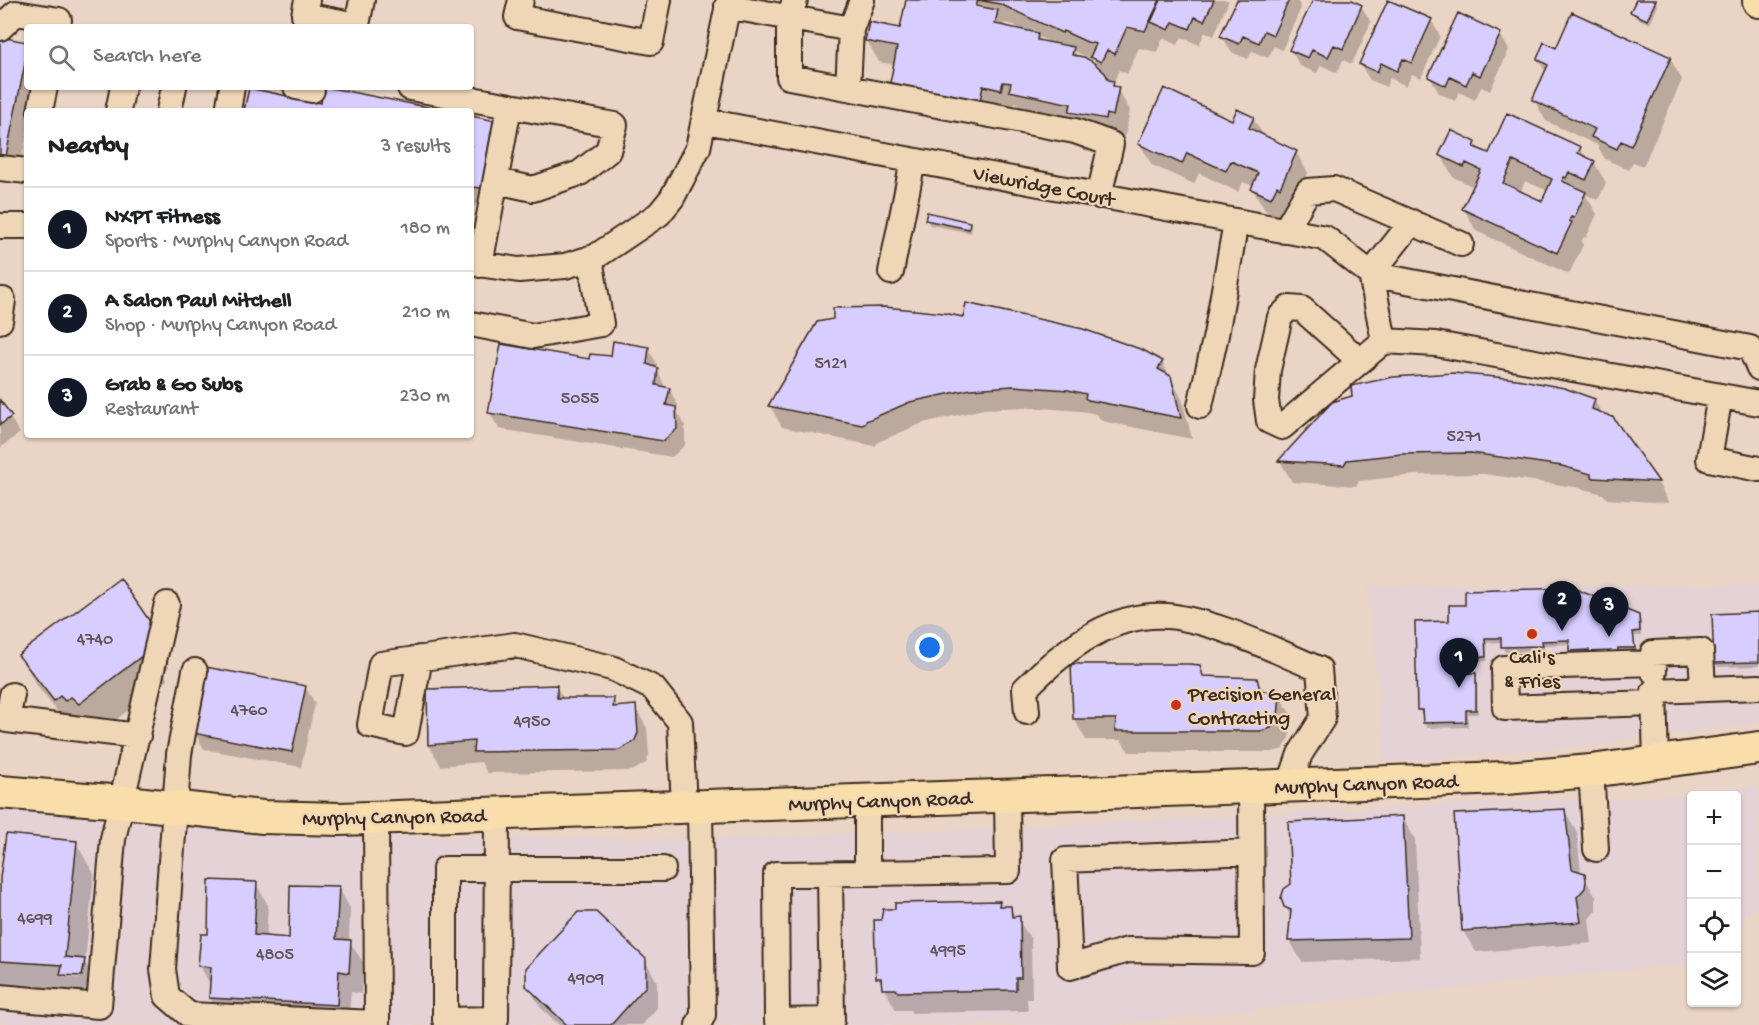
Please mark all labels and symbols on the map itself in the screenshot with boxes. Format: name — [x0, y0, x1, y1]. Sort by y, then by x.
street label: Viewridge Court — [970, 162, 1119, 215]
house number: 5121 — [815, 354, 847, 375]
house number: 5055 — [561, 389, 599, 410]
house number: 5271 — [1447, 427, 1481, 448]
pin: 2 — [1542, 582, 1582, 631]
pin: 3 — [1590, 588, 1628, 637]
marker: Cali's & Fries — [1525, 627, 1539, 641]
house number: 4740 — [77, 630, 113, 651]
your location — [915, 633, 944, 662]
pin: 1 — [1440, 638, 1478, 688]
place label: Cali's & Fries — [1504, 647, 1561, 696]
place label: Precision General Contracting — [1187, 684, 1336, 733]
marker: Precision General Contracting — [1169, 698, 1183, 712]
house number: 4760 — [230, 701, 268, 722]
house number: 4950 — [513, 712, 551, 733]
street label: Murphy Canyon Road — [1274, 771, 1460, 802]
street label: Murphy Canyon Road — [788, 788, 974, 819]
street label: Murphy Canyon Road — [302, 805, 488, 834]
house number: 4699 — [17, 909, 53, 930]
house number: 4995 — [930, 941, 966, 962]
house number: 4805 — [256, 945, 294, 966]
house number: 4909 — [568, 969, 604, 990]

